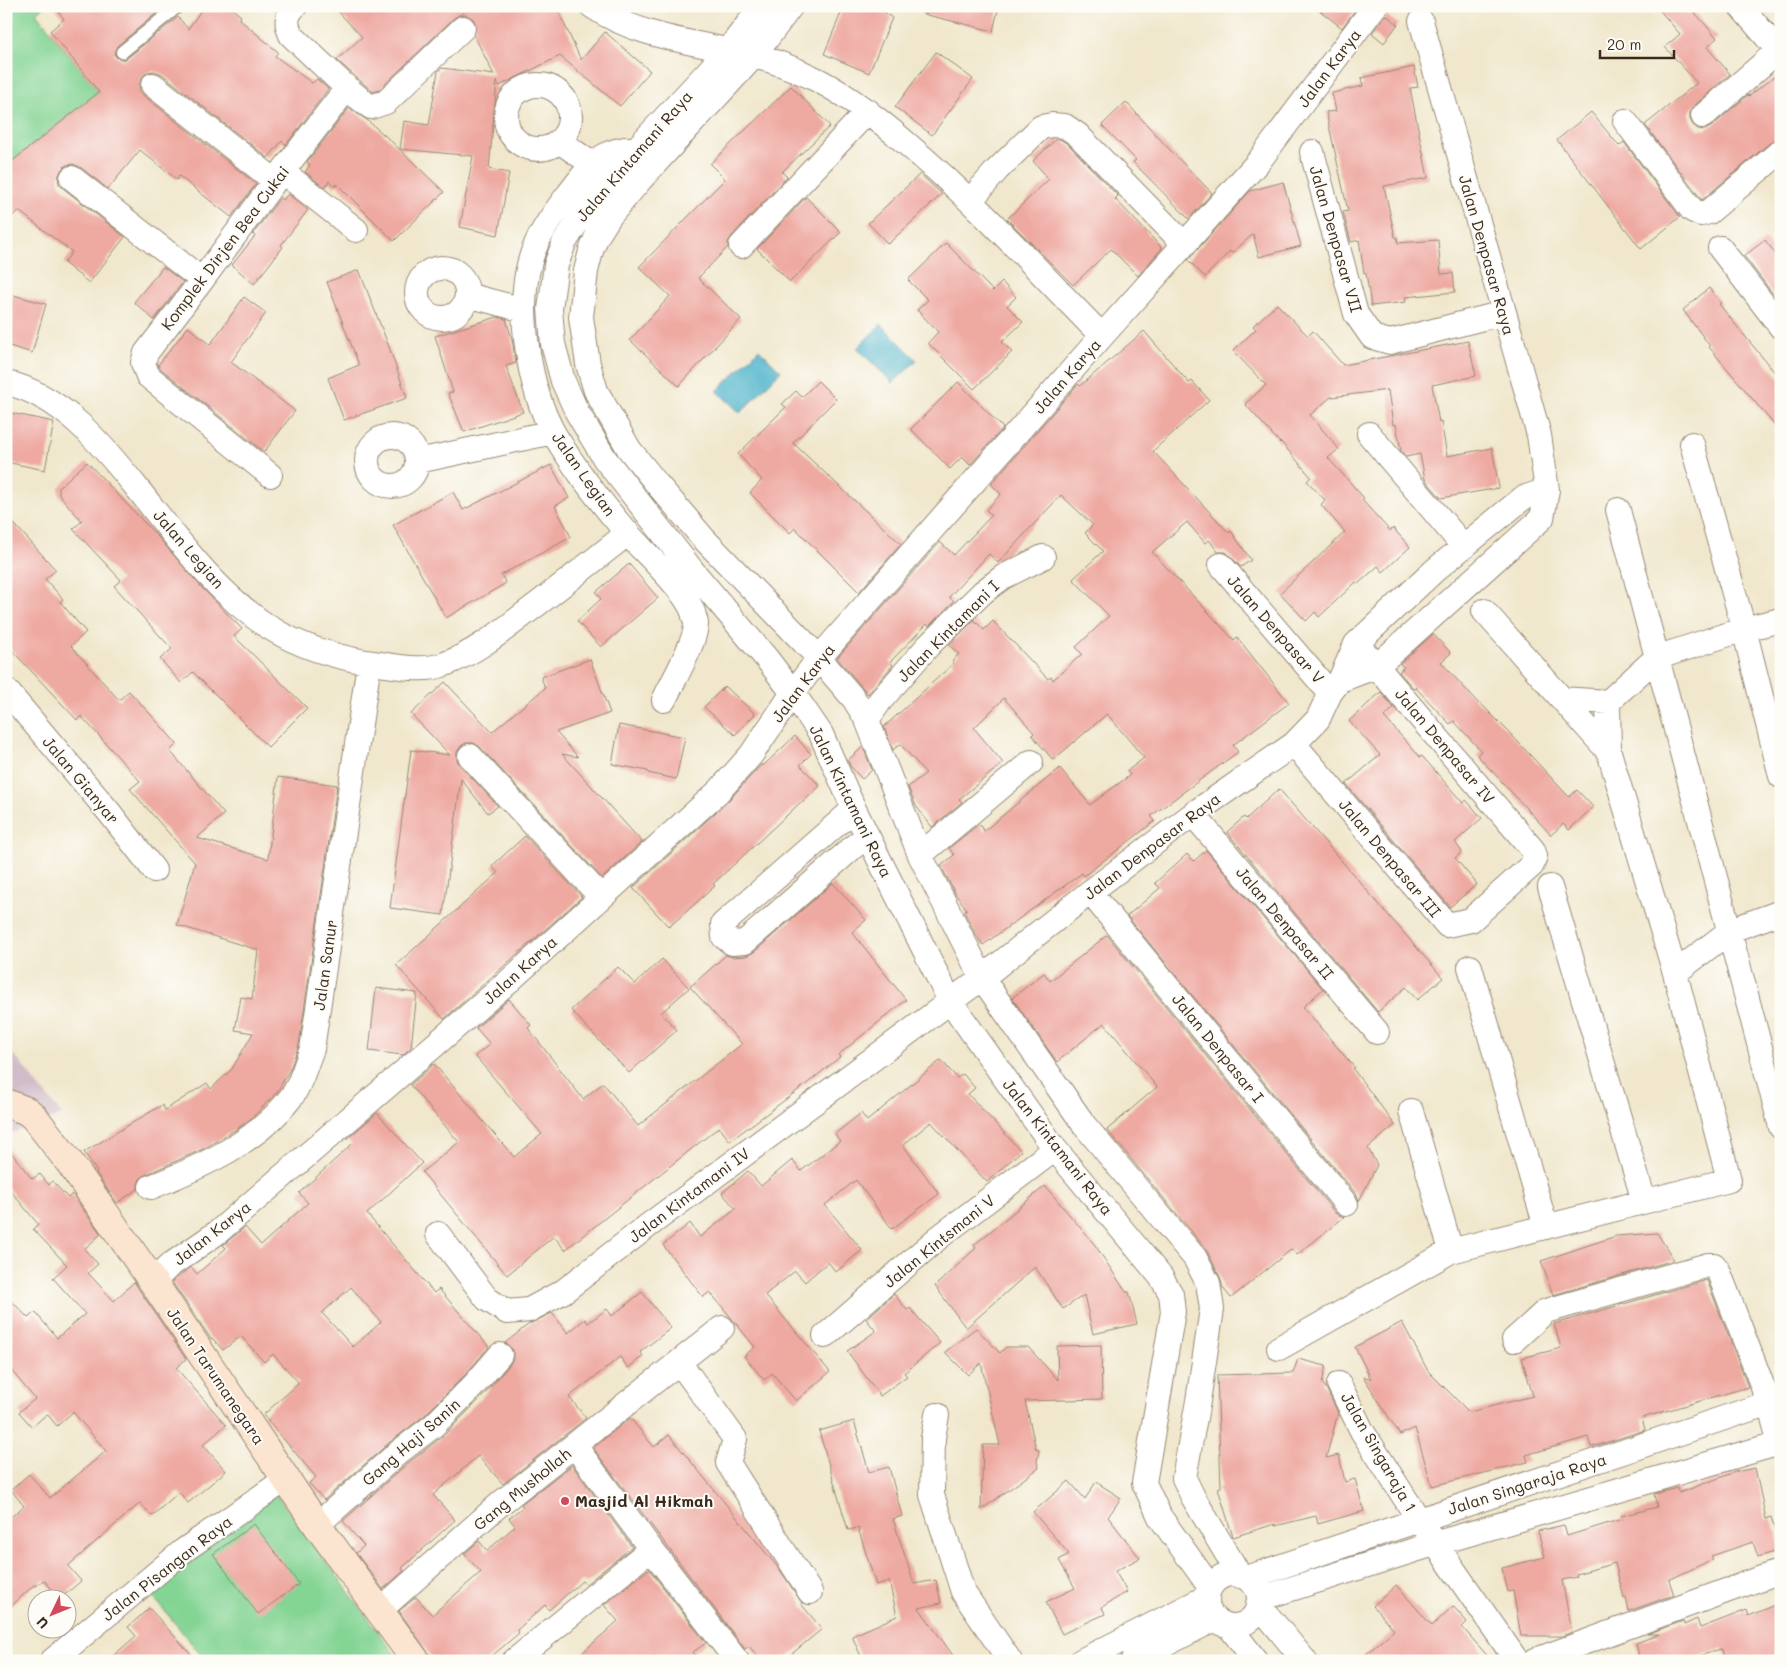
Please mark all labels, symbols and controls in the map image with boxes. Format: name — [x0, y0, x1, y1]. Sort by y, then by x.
street label: Jalan Karya — [1292, 24, 1365, 111]
scale bar — [1600, 28, 1673, 60]
text: 20 m — [1607, 34, 1641, 54]
street label: Jalan Kintamani Raya — [571, 86, 696, 226]
street label: Komplek Dirjen Bea Cukai — [156, 161, 293, 334]
street label: Jalan Denpasar VII — [1306, 163, 1367, 315]
street label: Jalan Denpasar Raya — [1455, 172, 1520, 337]
street label: Jalan Karya — [1028, 334, 1105, 418]
street label: Jalan Legian — [548, 428, 621, 520]
street label: Jalan Legian — [149, 505, 229, 593]
street label: Jalan Denpasar V — [1223, 570, 1329, 687]
street label: Jalan Kintamani I — [892, 575, 1003, 686]
street label: Jalan Karya — [766, 639, 839, 726]
street label: Jalan Denpasar IV — [1391, 684, 1500, 808]
street label: Jalan Kintamani Raya — [805, 721, 898, 881]
street label: Jalan Gianyar — [38, 731, 124, 828]
street label: Jalan Denpasar Raya — [1079, 787, 1224, 904]
street label: Jalan Denpasar III — [1335, 794, 1446, 921]
street label: Jalan Denpasar II — [1232, 862, 1339, 984]
street label: Jalan Sanur — [308, 918, 341, 1012]
street label: Jalan Karya — [478, 931, 561, 1008]
street label: Jalan Denpasar I — [1168, 989, 1269, 1106]
street label: Jalan Kintamani Raya — [999, 1074, 1118, 1219]
street label: Jalan Kintamani IV — [624, 1142, 753, 1247]
street label: Jalan Kintsmani V — [879, 1189, 998, 1292]
street label: Jalan Karya — [169, 1196, 255, 1269]
street label: Jalan Tarumanegara — [163, 1303, 270, 1448]
street label: Jalan Singaraja 1 — [1337, 1388, 1422, 1515]
street label: Gang Haji Sanin — [357, 1393, 464, 1490]
street label: Gang Mushollah — [468, 1443, 575, 1535]
street label: Jalan Singaraja Raya — [1445, 1448, 1609, 1519]
place label: Masjid Al Hikmah — [575, 1490, 713, 1511]
marker: Masjid Al Hikmah — [559, 1495, 571, 1507]
street label: Jalan Pisangan Raya — [97, 1510, 236, 1625]
north arrow — [28, 1590, 78, 1640]
text: U — [32, 1613, 52, 1633]

